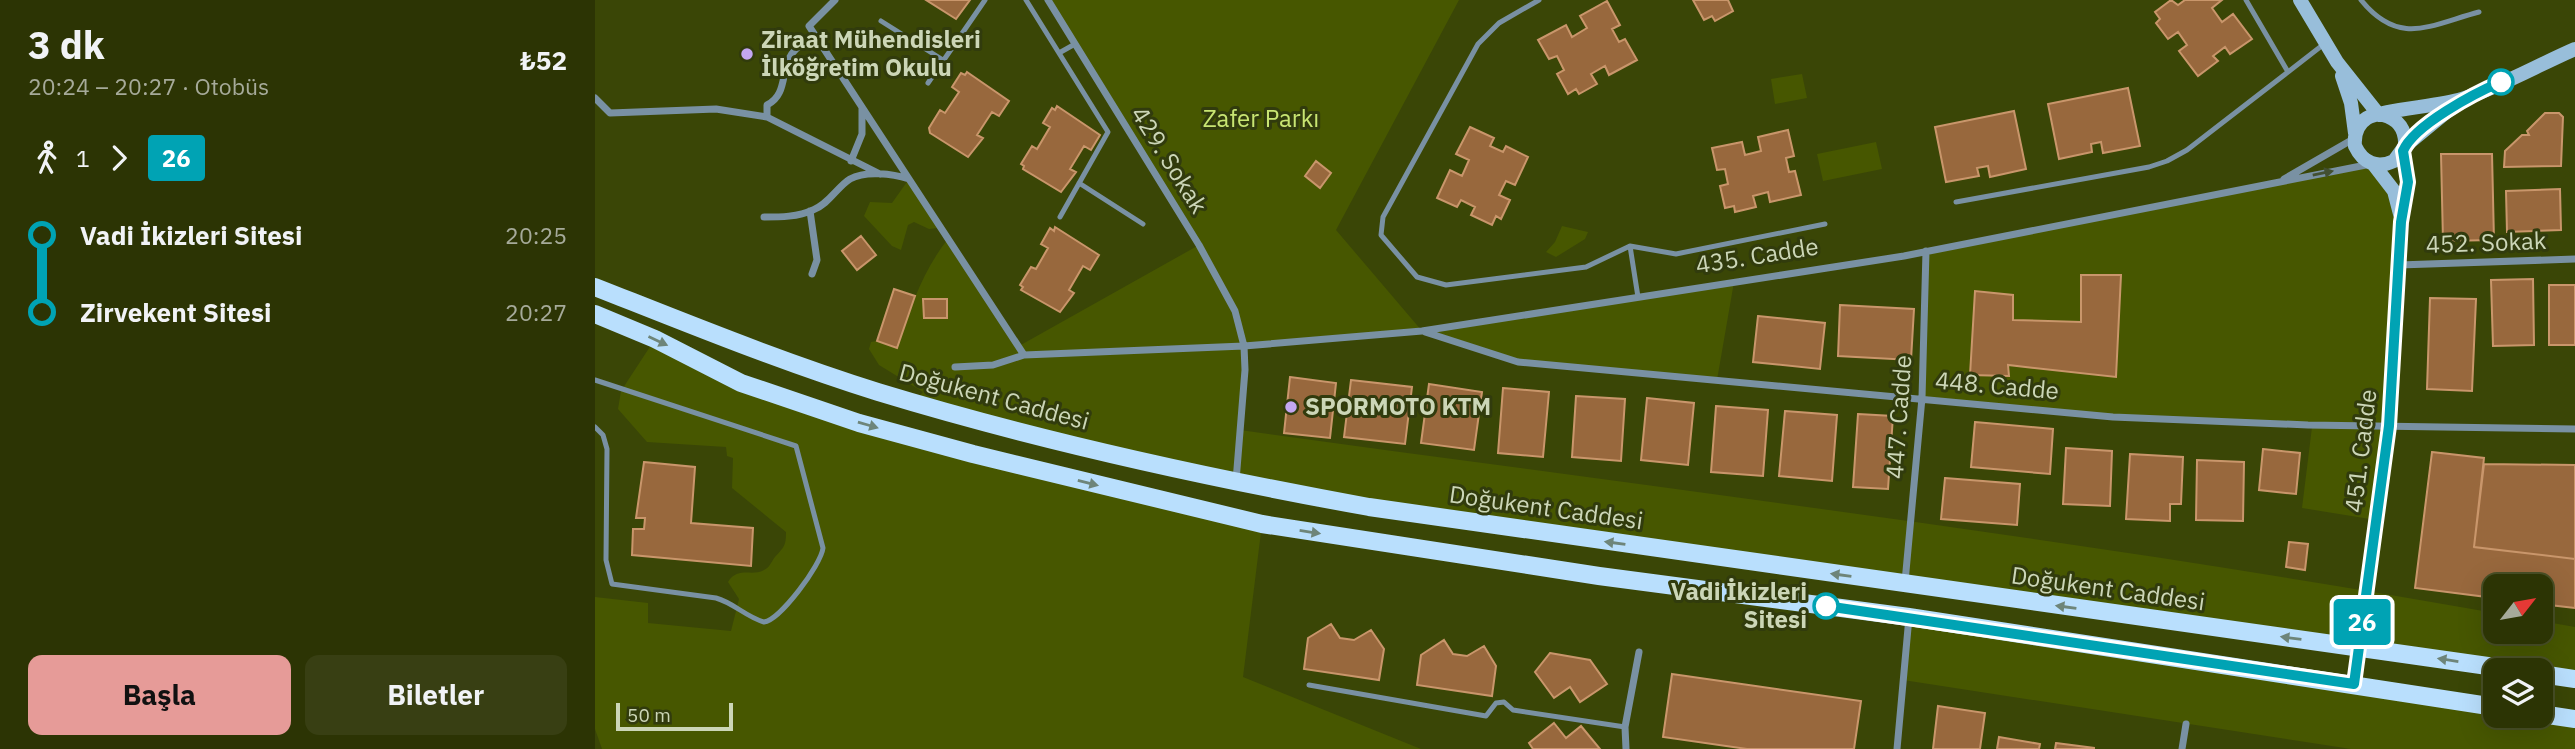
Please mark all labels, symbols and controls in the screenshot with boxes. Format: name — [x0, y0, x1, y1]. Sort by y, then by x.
text: 3 dk — [28, 20, 105, 69]
place label: Ziraat Mühendisleri İlköğretim Okulu — [761, 23, 981, 83]
text: ₺52 — [520, 43, 567, 77]
marker: Ziraat Mühendisleri İlköğretim Okulu — [739, 46, 755, 62]
unlabelled marker — [2488, 69, 2514, 95]
text: 20:24 – 20:27 · Otobüs — [28, 71, 269, 101]
street label: 429. Sokak — [1124, 100, 1216, 219]
park label: Zafer Parkı — [1203, 102, 1319, 134]
icon: walk — [28, 139, 66, 177]
icon: forward — [100, 139, 138, 177]
text: 26 — [162, 142, 191, 174]
text: 1 — [76, 143, 90, 173]
one-way arrow — [2312, 167, 2334, 178]
text: Vadi İkizleri Sitesi — [80, 218, 302, 252]
text: 20:25 — [505, 220, 567, 250]
street label: 452. Sokak — [2425, 224, 2547, 260]
street label: 435. Cadde — [1693, 229, 1821, 281]
text: Zirvekent Sitesi — [80, 295, 271, 329]
text: 20:27 — [505, 297, 567, 327]
one-way arrow — [648, 335, 668, 346]
street label: 447. Cadde — [1878, 354, 1918, 480]
street label: Doğukent Caddesi — [896, 355, 1093, 437]
street label: 448. Cadde — [1934, 364, 2060, 406]
street label: 451. Cadde — [2337, 387, 2383, 514]
place label: SPORMOTO KTM — [1305, 390, 1491, 422]
marker: SPORMOTO KTM — [1283, 399, 1299, 415]
one-way arrow — [858, 421, 879, 431]
one-way arrow — [1077, 478, 1099, 489]
street label: Doğukent Caddesi — [1447, 478, 1645, 536]
one-way arrow — [1299, 527, 1321, 538]
one-way arrow — [1604, 537, 1626, 548]
street label: Doğukent Caddesi — [2009, 559, 2207, 617]
one-way arrow — [1830, 569, 1852, 580]
north arrow — [2483, 574, 2553, 644]
map controls — [2483, 574, 2553, 728]
place label: Vadi İkizleri Sitesi — [1671, 575, 1807, 635]
marker: Vadi İkizleri Sitesi — [1813, 593, 1839, 619]
line badge: 26 — [2331, 599, 2393, 645]
one-way arrow — [2055, 602, 2077, 613]
text: 26 — [2348, 606, 2376, 638]
one-way arrow — [2280, 632, 2302, 643]
one-way arrow — [2437, 654, 2459, 665]
button: Başla — [28, 655, 291, 735]
button: Biletler — [305, 655, 567, 735]
button: layers — [2483, 658, 2553, 728]
scale bar — [616, 700, 733, 732]
text: 50 m — [627, 703, 671, 727]

